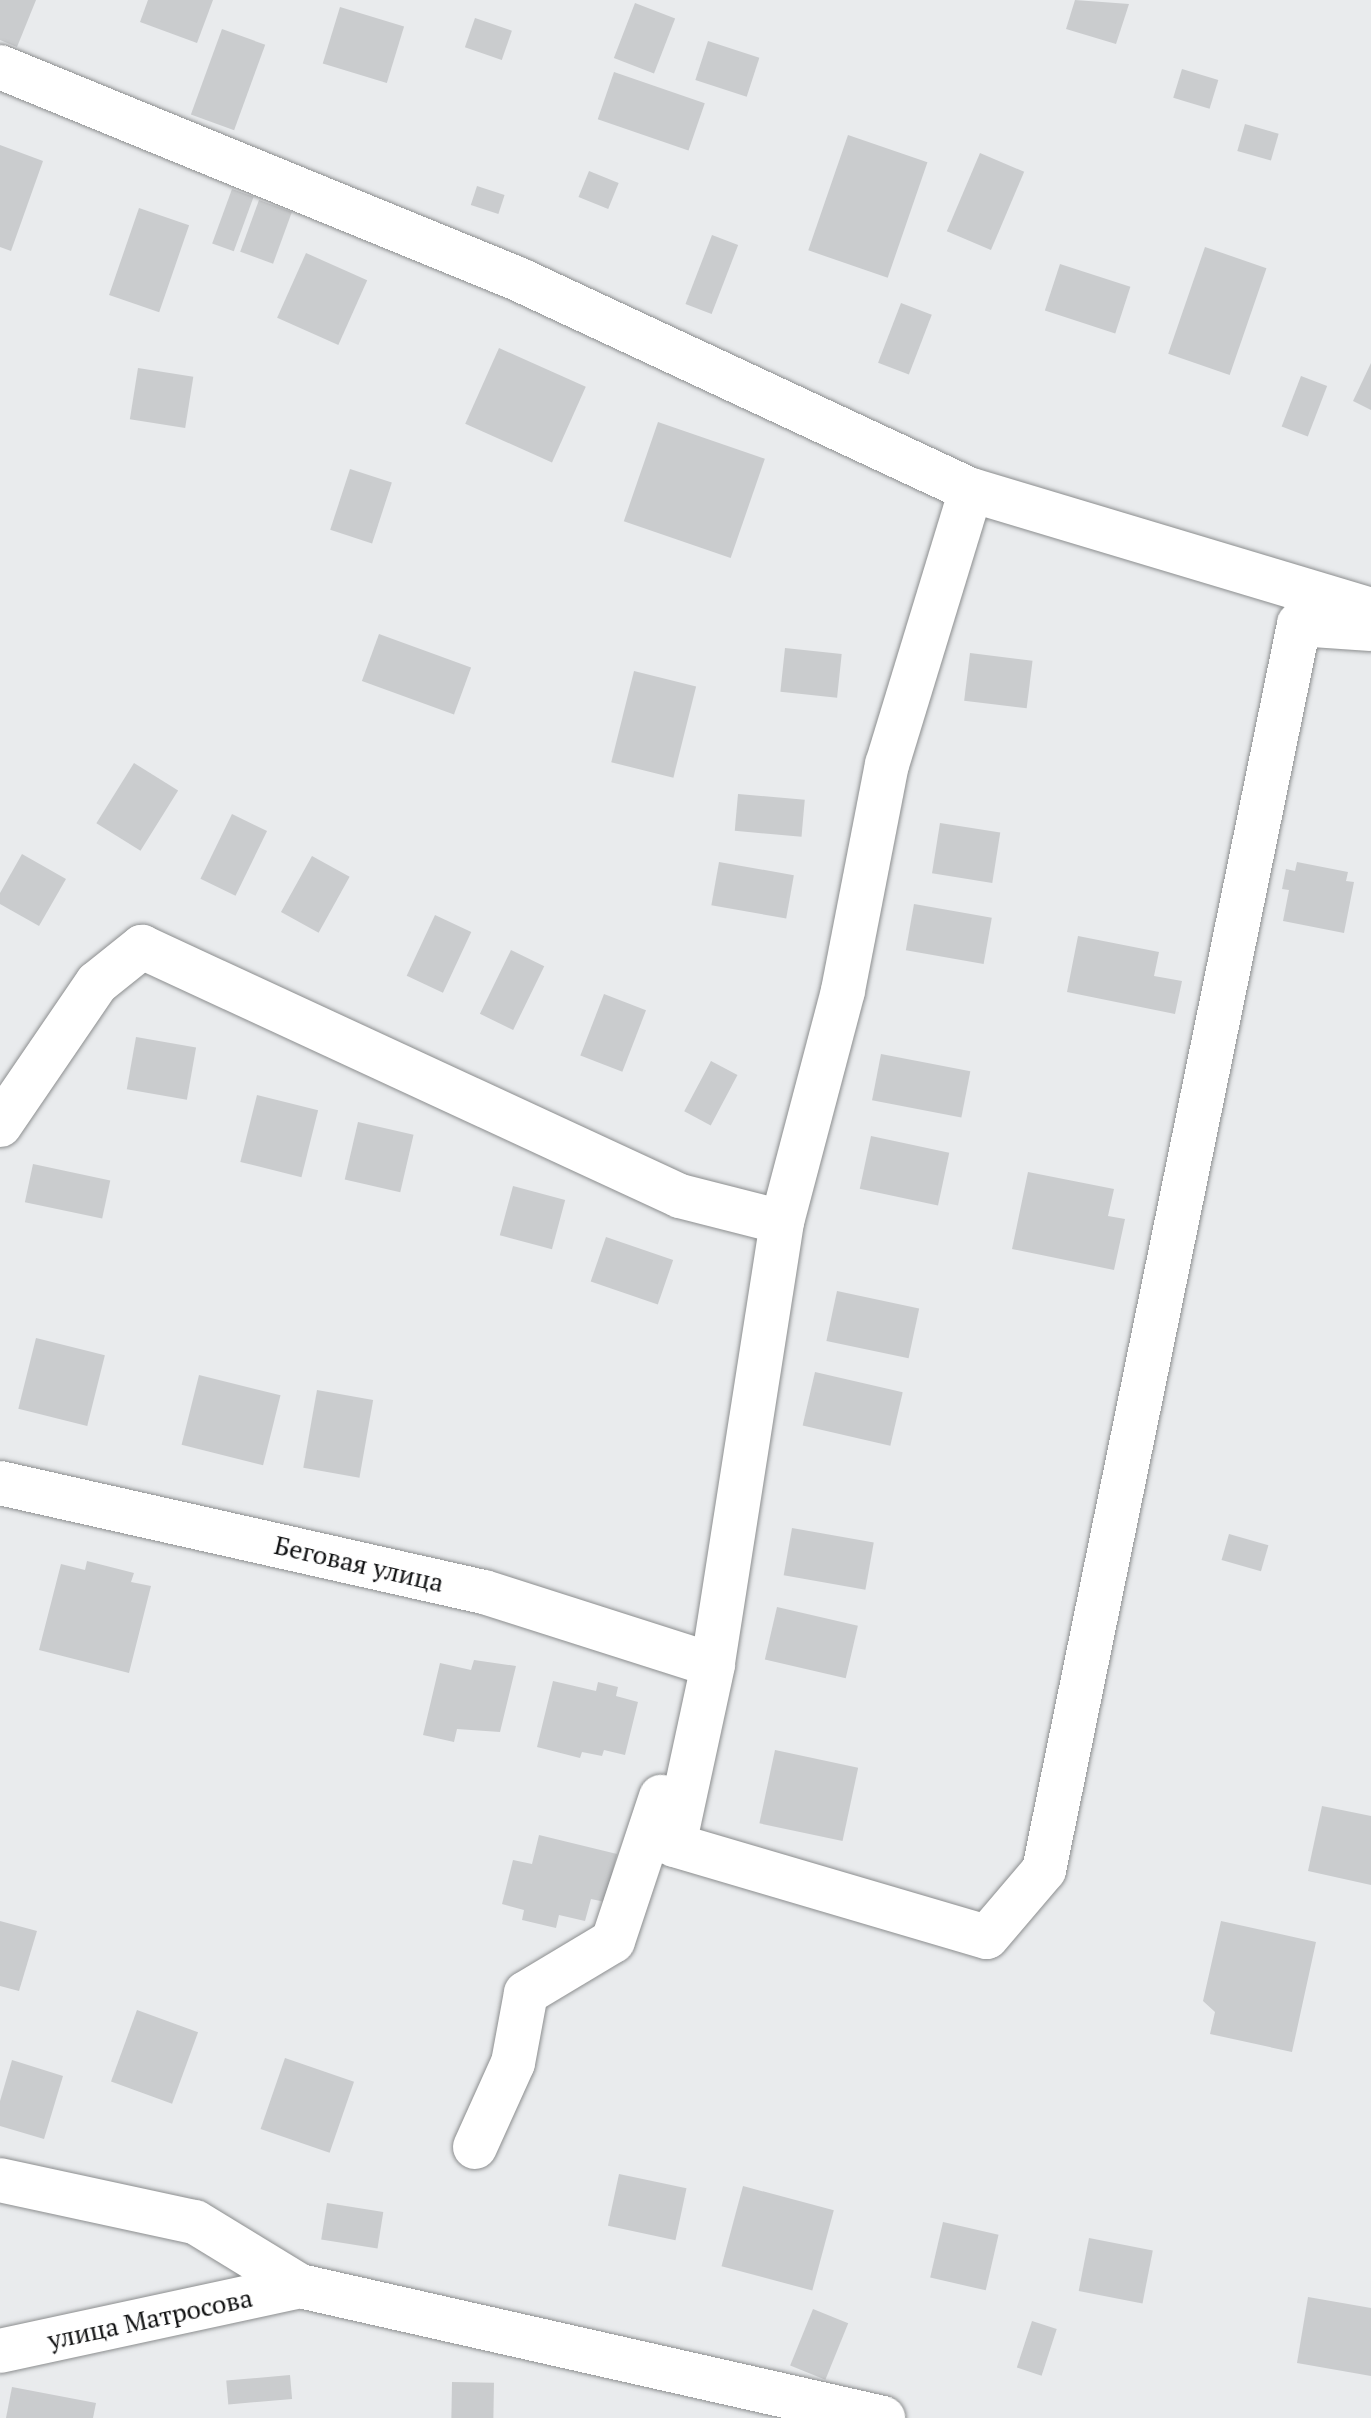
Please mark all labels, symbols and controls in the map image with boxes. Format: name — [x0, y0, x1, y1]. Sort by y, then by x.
street label: Беговая улица — [271, 1529, 447, 1599]
street label: улица Матросова — [45, 2282, 255, 2356]

